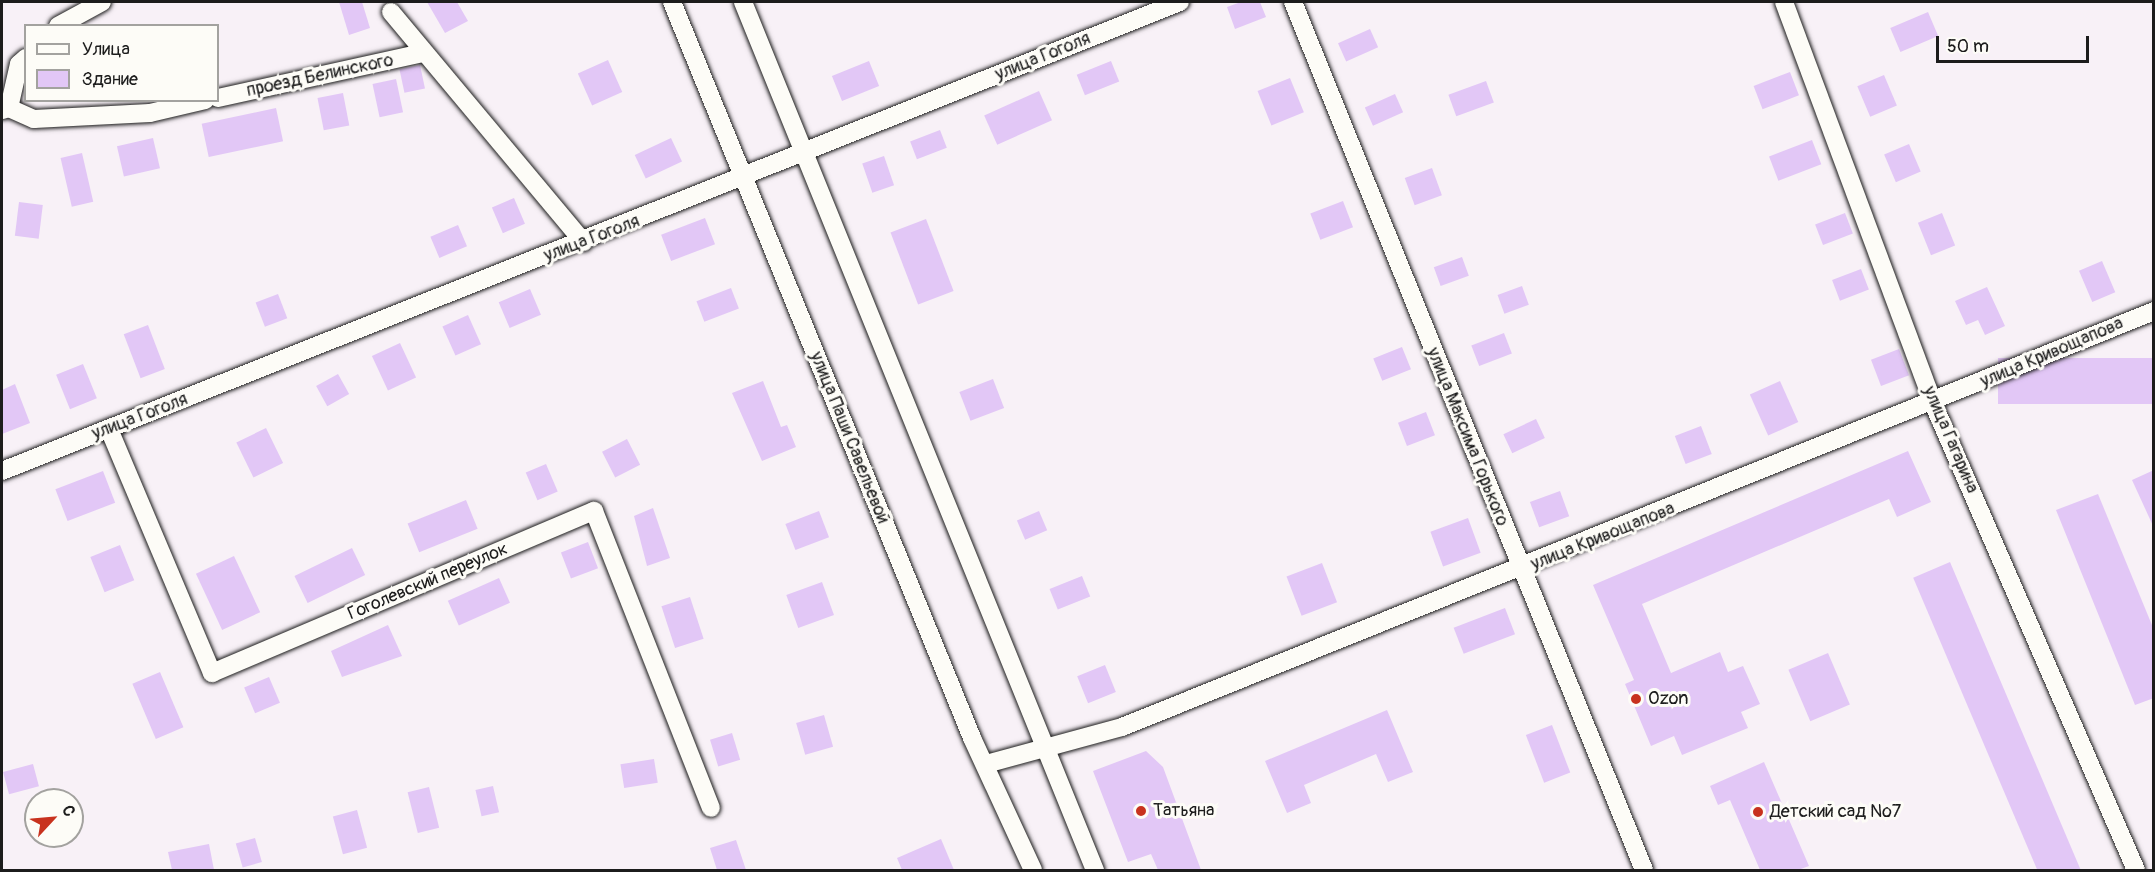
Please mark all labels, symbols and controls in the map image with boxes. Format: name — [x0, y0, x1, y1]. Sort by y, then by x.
legend — [24, 24, 219, 102]
scale bar — [1939, 24, 2092, 62]
street label: улица Гоголя — [992, 28, 1094, 86]
text: 50 m — [1947, 35, 1989, 58]
text: Улица — [82, 38, 130, 61]
street label: проезд Белинского — [245, 50, 395, 102]
text: Здание — [82, 68, 138, 91]
street label: улица Гоголя — [541, 211, 643, 267]
street label: улица Кривощапова — [1977, 313, 2127, 393]
street label: улица Максима Горького — [1421, 345, 1513, 529]
street label: улица Паши Савельевой — [805, 349, 893, 527]
street label: улица Гагарина — [1918, 383, 1982, 497]
street label: улица Гоголя — [89, 389, 191, 445]
street label: улица Кривощапова — [1528, 498, 1678, 576]
street label: Гоголевский переулок — [345, 538, 511, 626]
place label: Ozon — [1648, 688, 1688, 710]
marker: Ozon — [1629, 692, 1643, 706]
north arrow — [24, 788, 84, 848]
place label: Татьяна — [1153, 800, 1214, 822]
place label: Детский сад №7 — [1770, 801, 1901, 823]
text: С — [57, 802, 80, 820]
marker: Татьяна — [1134, 804, 1148, 818]
marker: Детский сад №7 — [1751, 805, 1765, 819]

